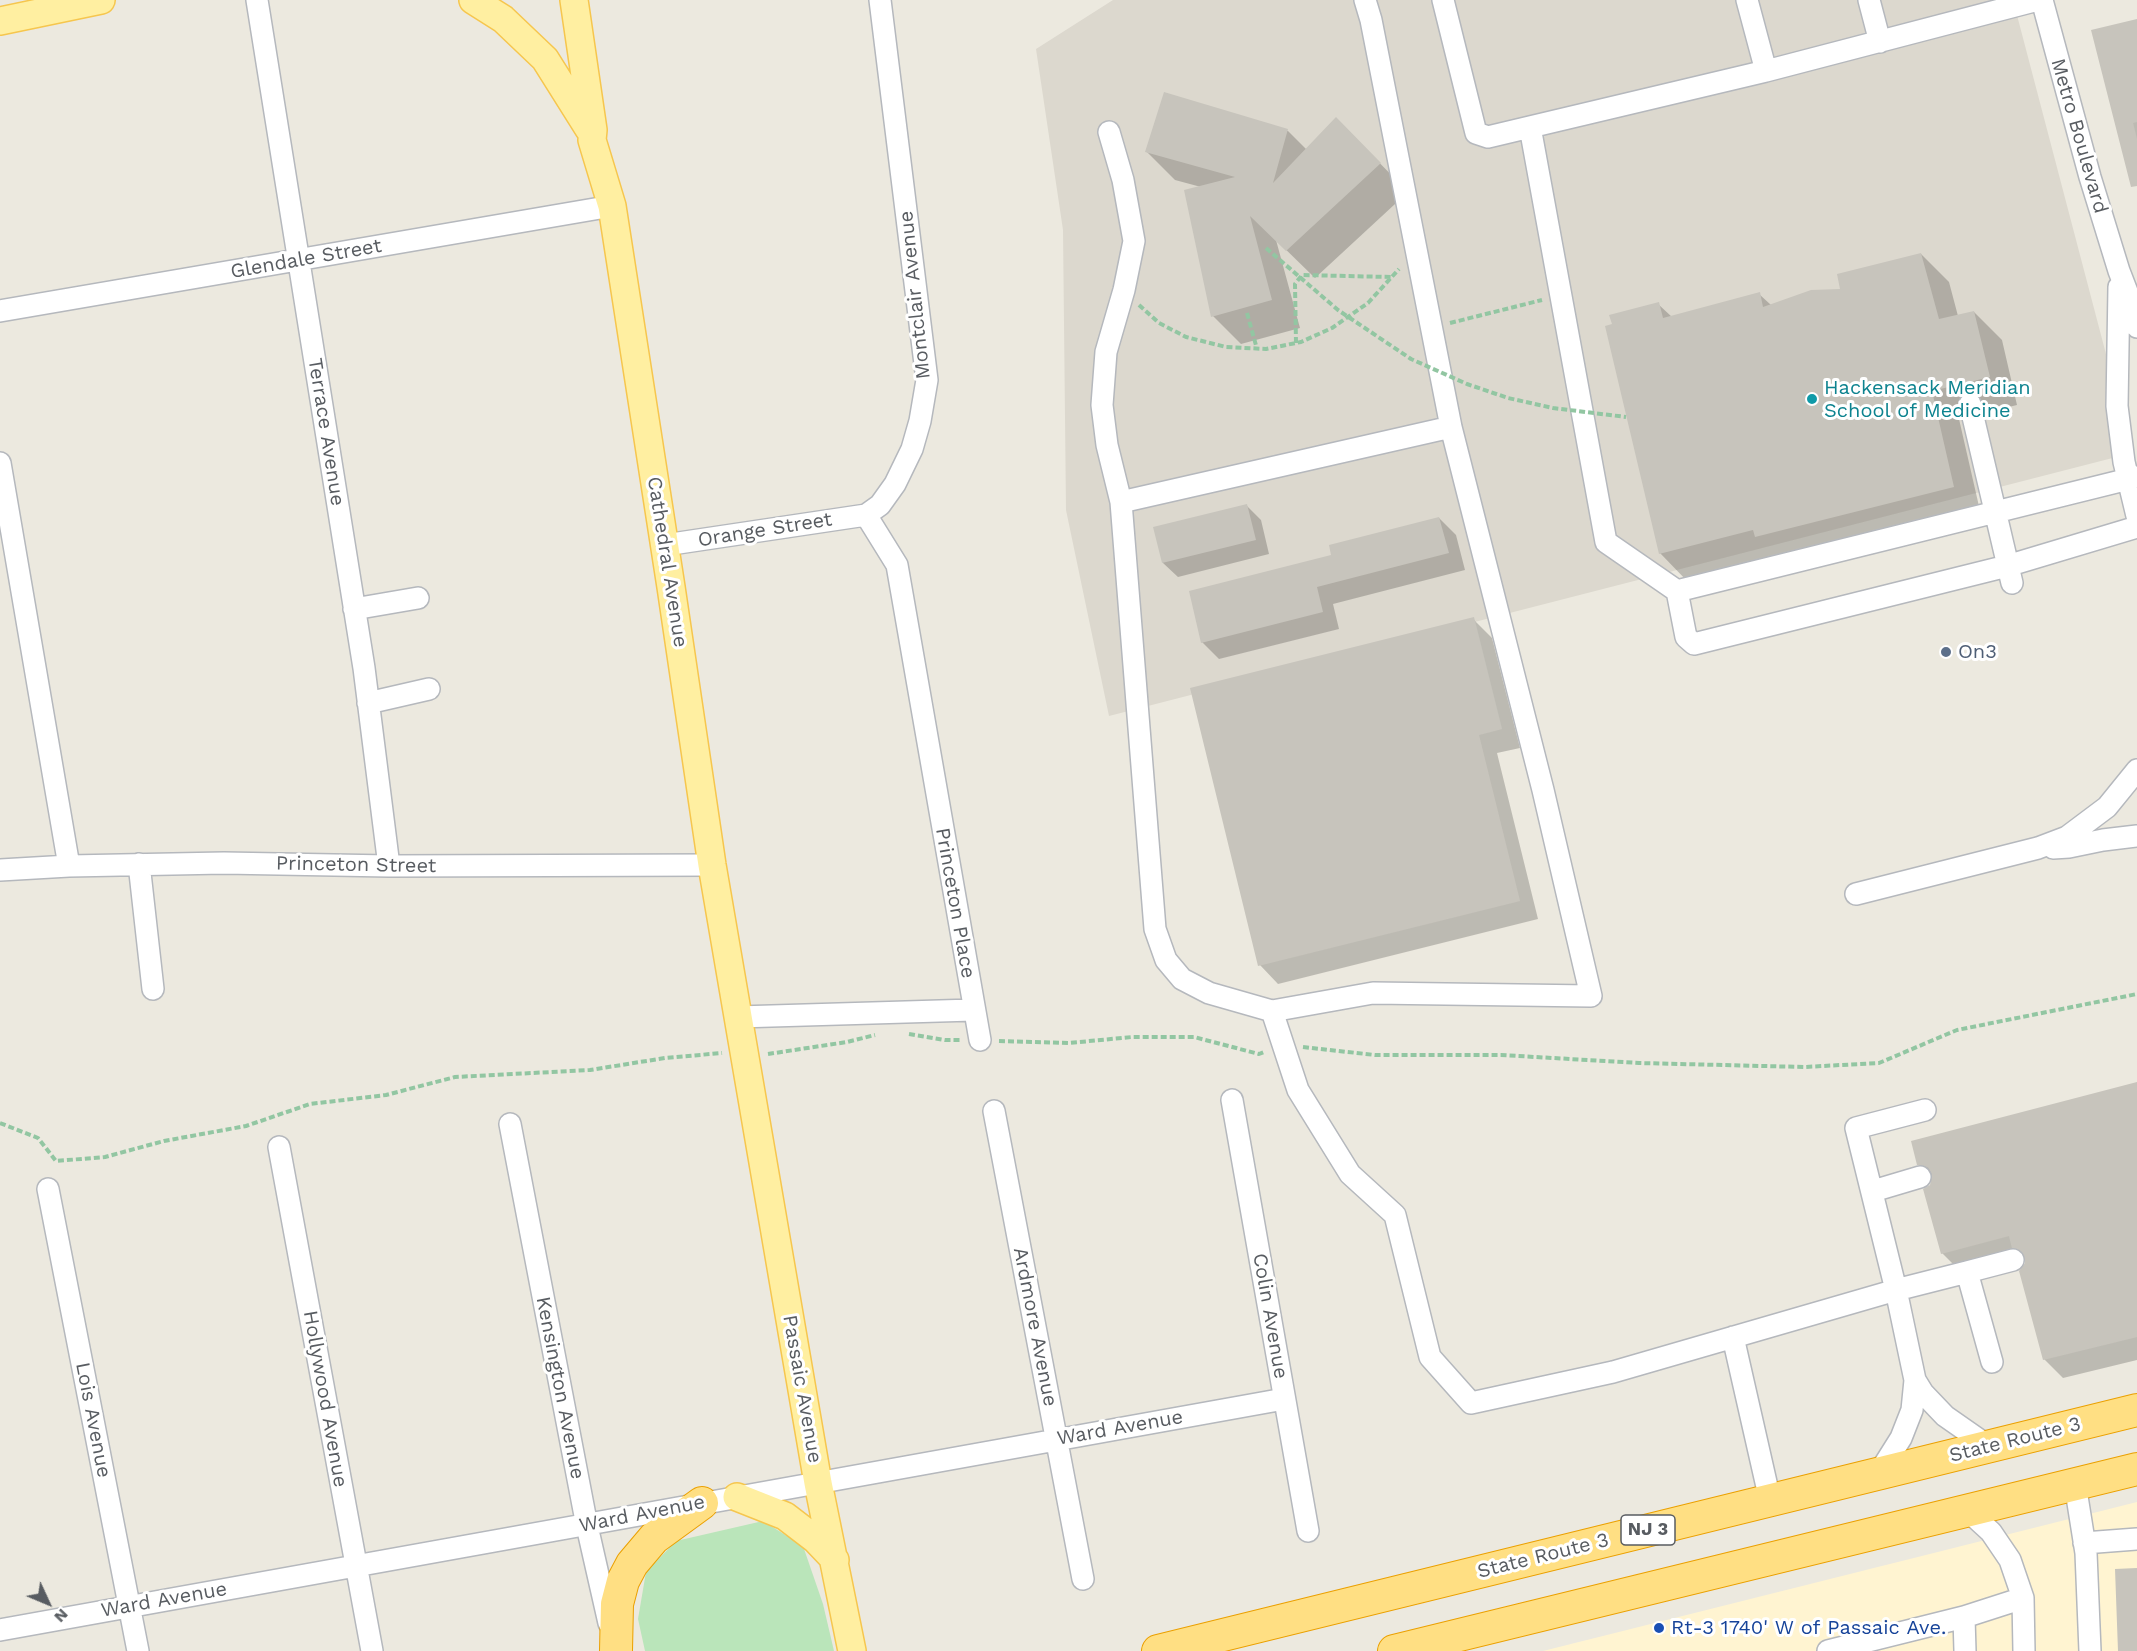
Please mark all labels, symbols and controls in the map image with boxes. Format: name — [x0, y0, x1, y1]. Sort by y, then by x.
street label: Metro Boulevard — [2045, 56, 2113, 216]
street label: Montclair Avenue — [894, 210, 936, 380]
street label: Glendale Street — [229, 234, 383, 284]
street label: Terrace Avenue — [302, 357, 350, 507]
place label: Hackensack Meridian School of Medicine — [1824, 376, 2031, 423]
marker: Hackensack Meridian School of Medicine — [1805, 392, 1819, 406]
street label: Cathedral Avenue — [642, 475, 692, 649]
street label: Orange Street — [696, 508, 834, 552]
place label: On3 — [1958, 640, 1997, 664]
marker: On3 — [1939, 645, 1953, 659]
street label: Princeton Place — [930, 826, 980, 980]
street label: Princeton Street — [276, 852, 436, 878]
street label: Ardmore Avenue — [1008, 1245, 1062, 1409]
street label: Colin Avenue — [1247, 1251, 1293, 1381]
street label: Kensington Avenue — [531, 1295, 589, 1481]
street label: Hollywood Avenue — [298, 1309, 352, 1489]
street label: Passaic Avenue — [777, 1313, 827, 1465]
street label: Lois Avenue — [70, 1360, 116, 1480]
street label: Ward Avenue — [1055, 1405, 1185, 1451]
street label: State Route 3 — [1947, 1412, 2083, 1468]
street label: Ward Avenue — [577, 1490, 707, 1538]
road number: NJ 3 — [1621, 1515, 1675, 1545]
street label: State Route 3 — [1475, 1528, 1611, 1584]
north arrow — [18, 1573, 78, 1633]
street label: Ward Avenue — [99, 1577, 229, 1623]
text: N — [50, 1605, 72, 1627]
place label: Rt-3 1740' W of Passaic Ave. — [1671, 1616, 1946, 1640]
marker: Rt-3 1740' W of Passaic Ave. — [1652, 1621, 1666, 1635]

